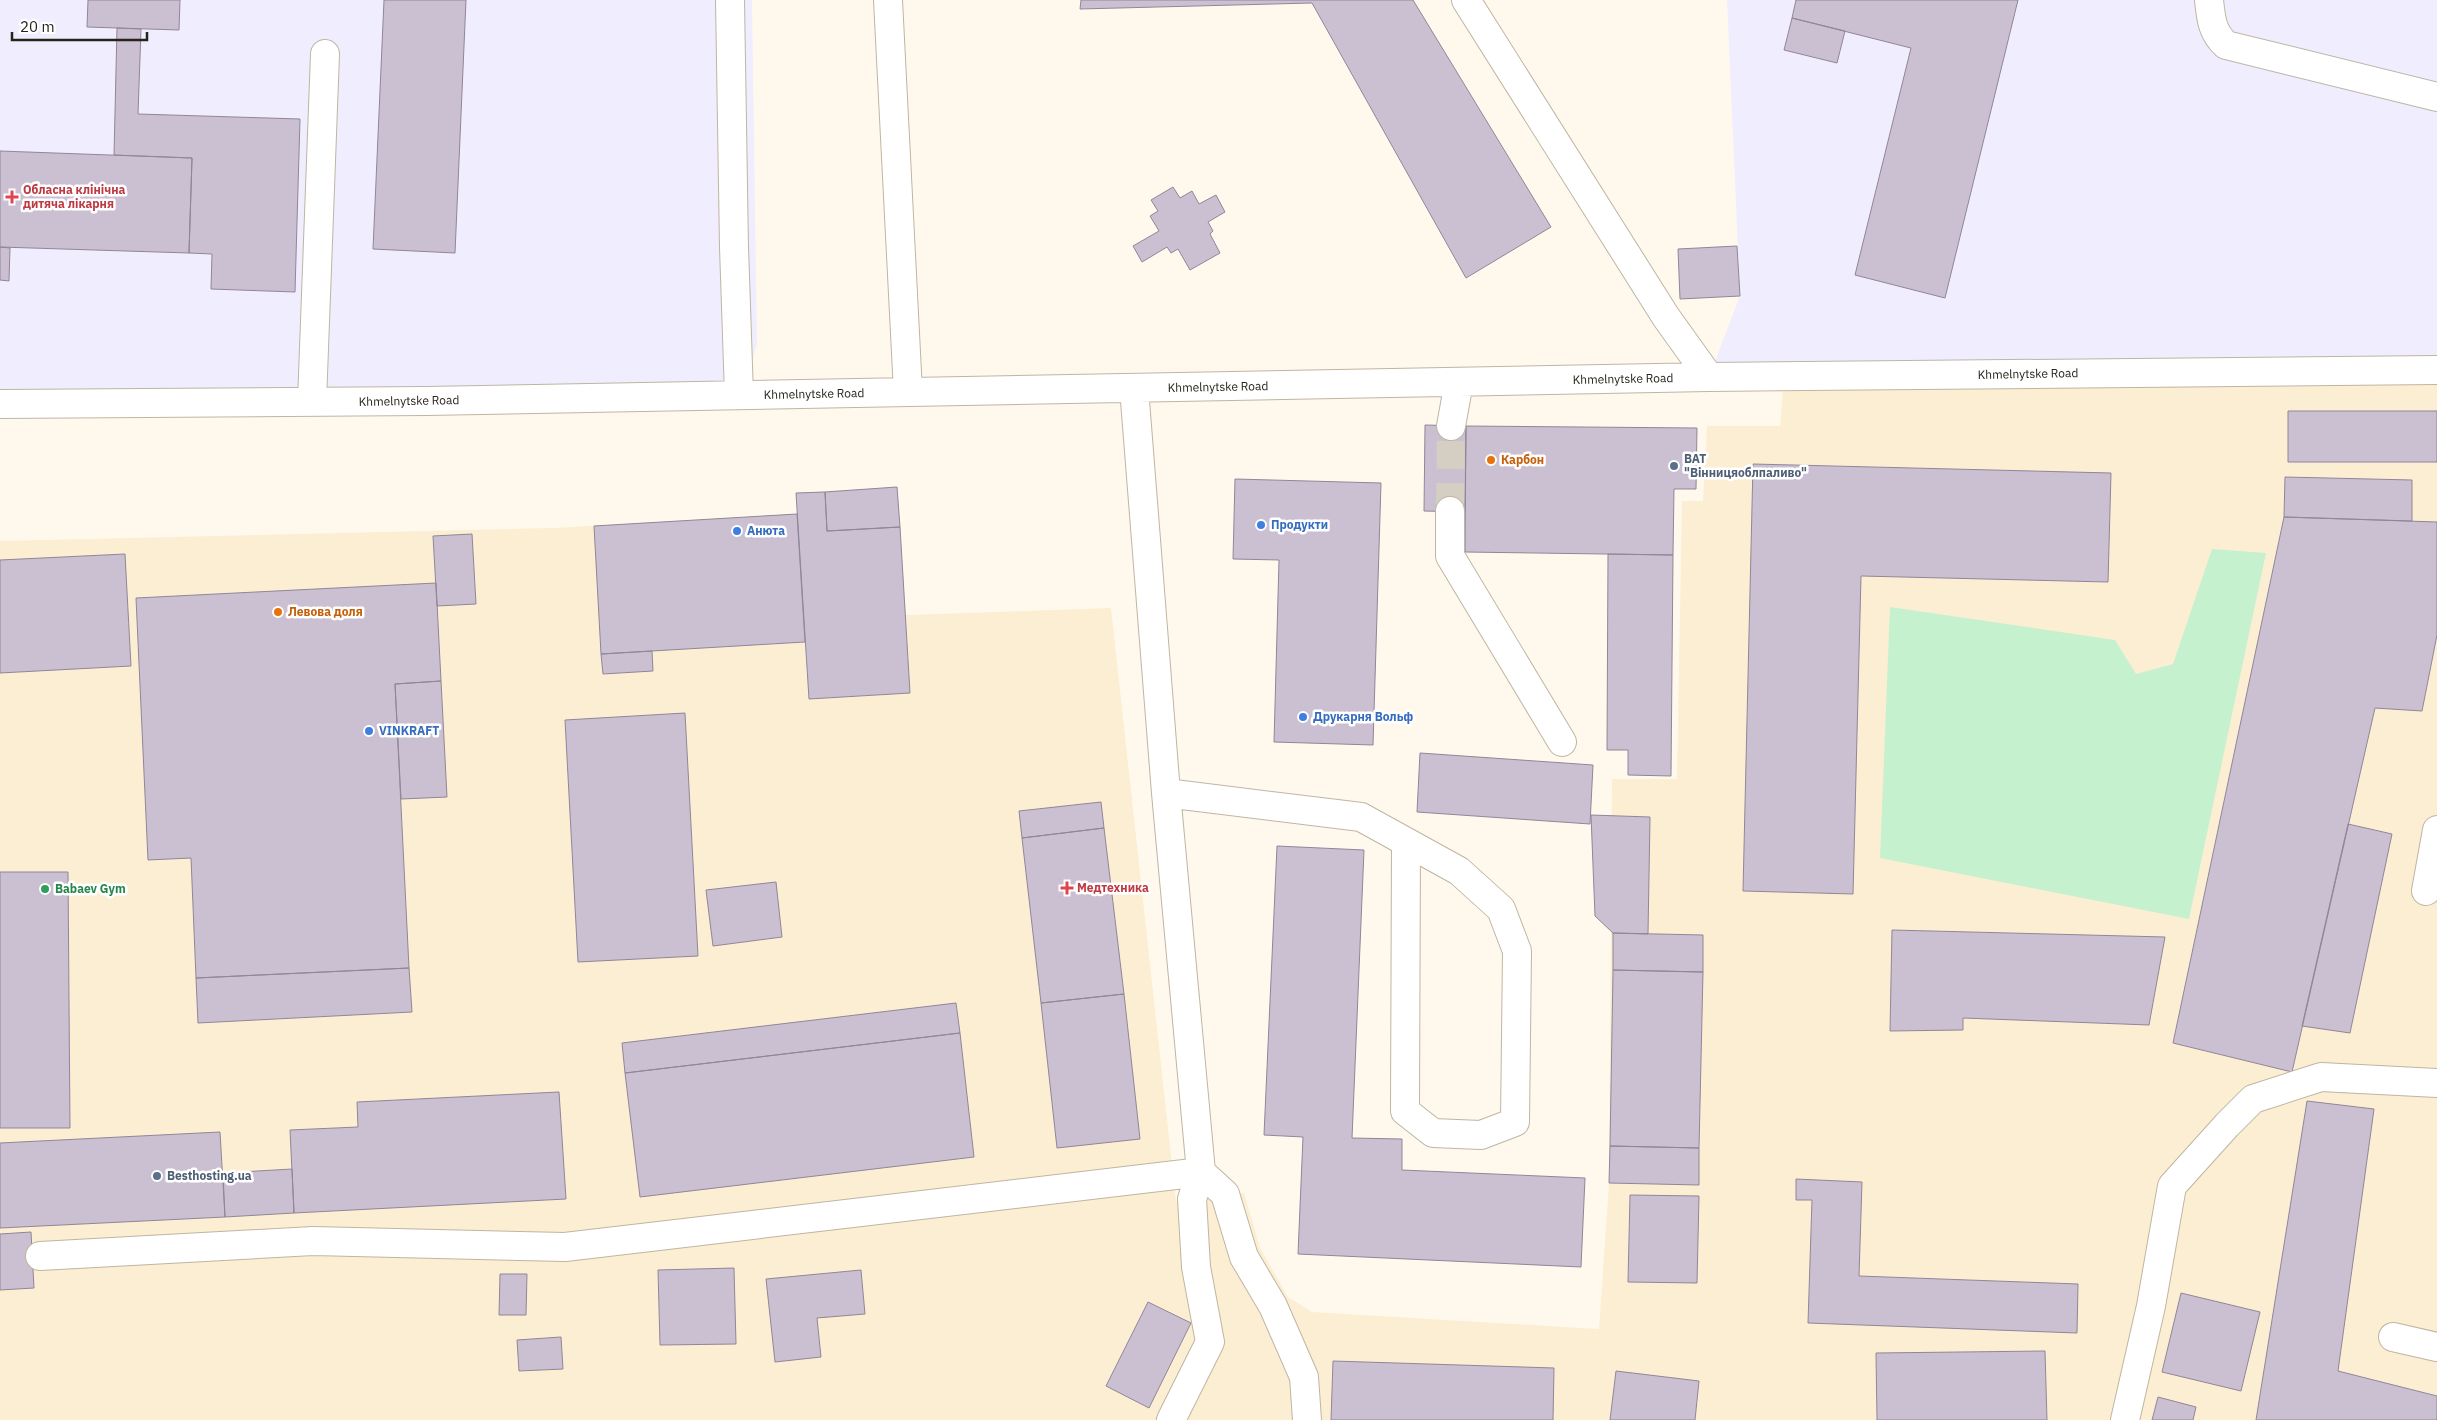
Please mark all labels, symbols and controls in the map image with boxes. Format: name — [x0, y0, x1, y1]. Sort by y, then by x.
scale bar — [12, 10, 148, 42]
text: 20 m — [20, 17, 55, 36]
place label: Обласна клінічна дитяча лікарня — [23, 182, 125, 211]
marker: Обласна клінічна дитяча лікарня — [5, 190, 19, 204]
street label: Khmelnytske Road — [1978, 365, 2078, 382]
street label: Khmelnytske Road — [1573, 370, 1673, 387]
street label: Khmelnytske Road — [1168, 378, 1268, 395]
street label: Khmelnytske Road — [764, 385, 864, 402]
street label: Khmelnytske Road — [359, 392, 459, 409]
place label: ВАТ "Вінницяоблпаливо" — [1684, 451, 1807, 480]
place label: Карбон — [1501, 452, 1544, 467]
marker: Карбон — [1485, 454, 1497, 466]
marker: ВАТ "Вінницяоблпаливо" — [1668, 460, 1680, 472]
place label: Продукти — [1271, 517, 1328, 532]
marker: Продукти — [1255, 519, 1267, 531]
place label: Анюта — [747, 523, 785, 538]
marker: Анюта — [731, 525, 743, 537]
place label: Левова доля — [288, 604, 363, 619]
marker: Левова доля — [272, 606, 284, 618]
place label: Друкарня Вольф — [1313, 709, 1413, 724]
marker: Друкарня Вольф — [1297, 711, 1309, 723]
place label: VINKRAFT — [379, 723, 439, 738]
marker: VINKRAFT — [363, 725, 375, 737]
place label: Медтехника — [1077, 880, 1149, 895]
place label: Babaev Gym — [55, 881, 126, 896]
marker: Медтехника — [1061, 882, 1073, 894]
marker: Babaev Gym — [39, 883, 51, 895]
place label: Besthosting.ua — [167, 1168, 252, 1183]
marker: Besthosting.ua — [151, 1170, 163, 1182]

